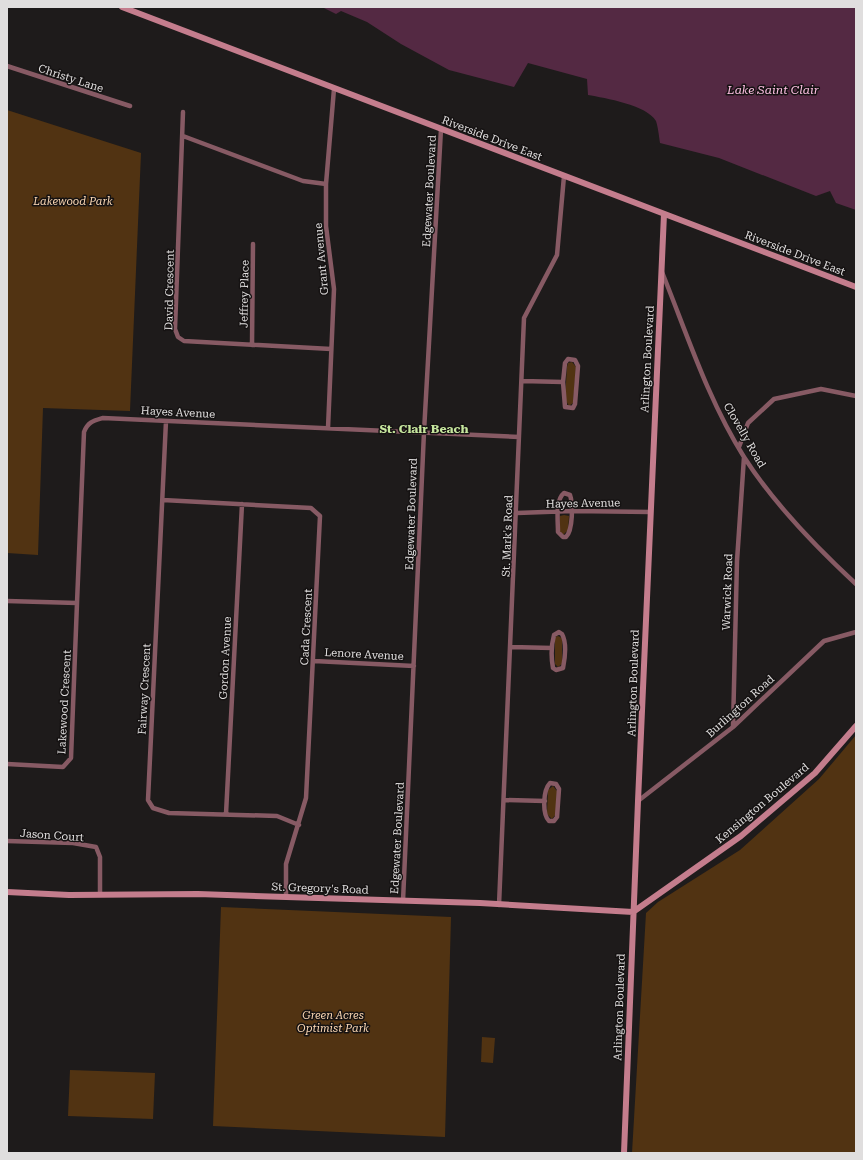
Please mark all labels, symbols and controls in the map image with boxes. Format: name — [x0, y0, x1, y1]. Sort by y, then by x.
street label: Christy Lane — [37, 62, 105, 95]
water label: Lake Saint Clair — [726, 83, 819, 97]
street label: Riverside Drive East — [440, 113, 544, 164]
street label: Edgewater Boulevard — [420, 135, 439, 247]
park label: Lakewood Park — [32, 195, 113, 208]
street label: Grant Avenue — [312, 222, 331, 296]
street label: Riverside Drive East — [743, 228, 847, 279]
street label: David Crescent — [162, 249, 177, 331]
street label: Jeffrey Place — [237, 260, 252, 328]
street label: Arlington Boulevard — [638, 305, 657, 413]
street label: Clovelly Road — [721, 400, 768, 470]
street label: Hayes Avenue — [140, 404, 216, 421]
district label: St. Clair Beach — [380, 422, 468, 436]
street label: Edgewater Boulevard — [403, 458, 420, 570]
street label: St. Mark's Road — [500, 495, 515, 577]
street label: Hayes Avenue — [546, 496, 620, 511]
street label: Warwick Road — [720, 553, 735, 631]
street label: Cada Crescent — [298, 588, 315, 666]
street label: Gordon Avenue — [217, 616, 234, 700]
street label: Arlington Boulevard — [625, 629, 642, 737]
street label: Fairway Crescent — [136, 643, 153, 735]
street label: Lenore Avenue — [324, 646, 404, 663]
street label: Lakewood Crescent — [55, 649, 74, 755]
street label: Burlington Road — [704, 673, 777, 740]
street label: Kensington Boulevard — [713, 761, 812, 846]
street label: Edgewater Boulevard — [388, 782, 407, 894]
street label: Jason Court — [20, 827, 84, 844]
street label: St. Gregory's Road — [271, 880, 369, 897]
street label: Arlington Boulevard — [611, 953, 628, 1061]
park label: Green Acres Optimist Park — [297, 1009, 369, 1035]

